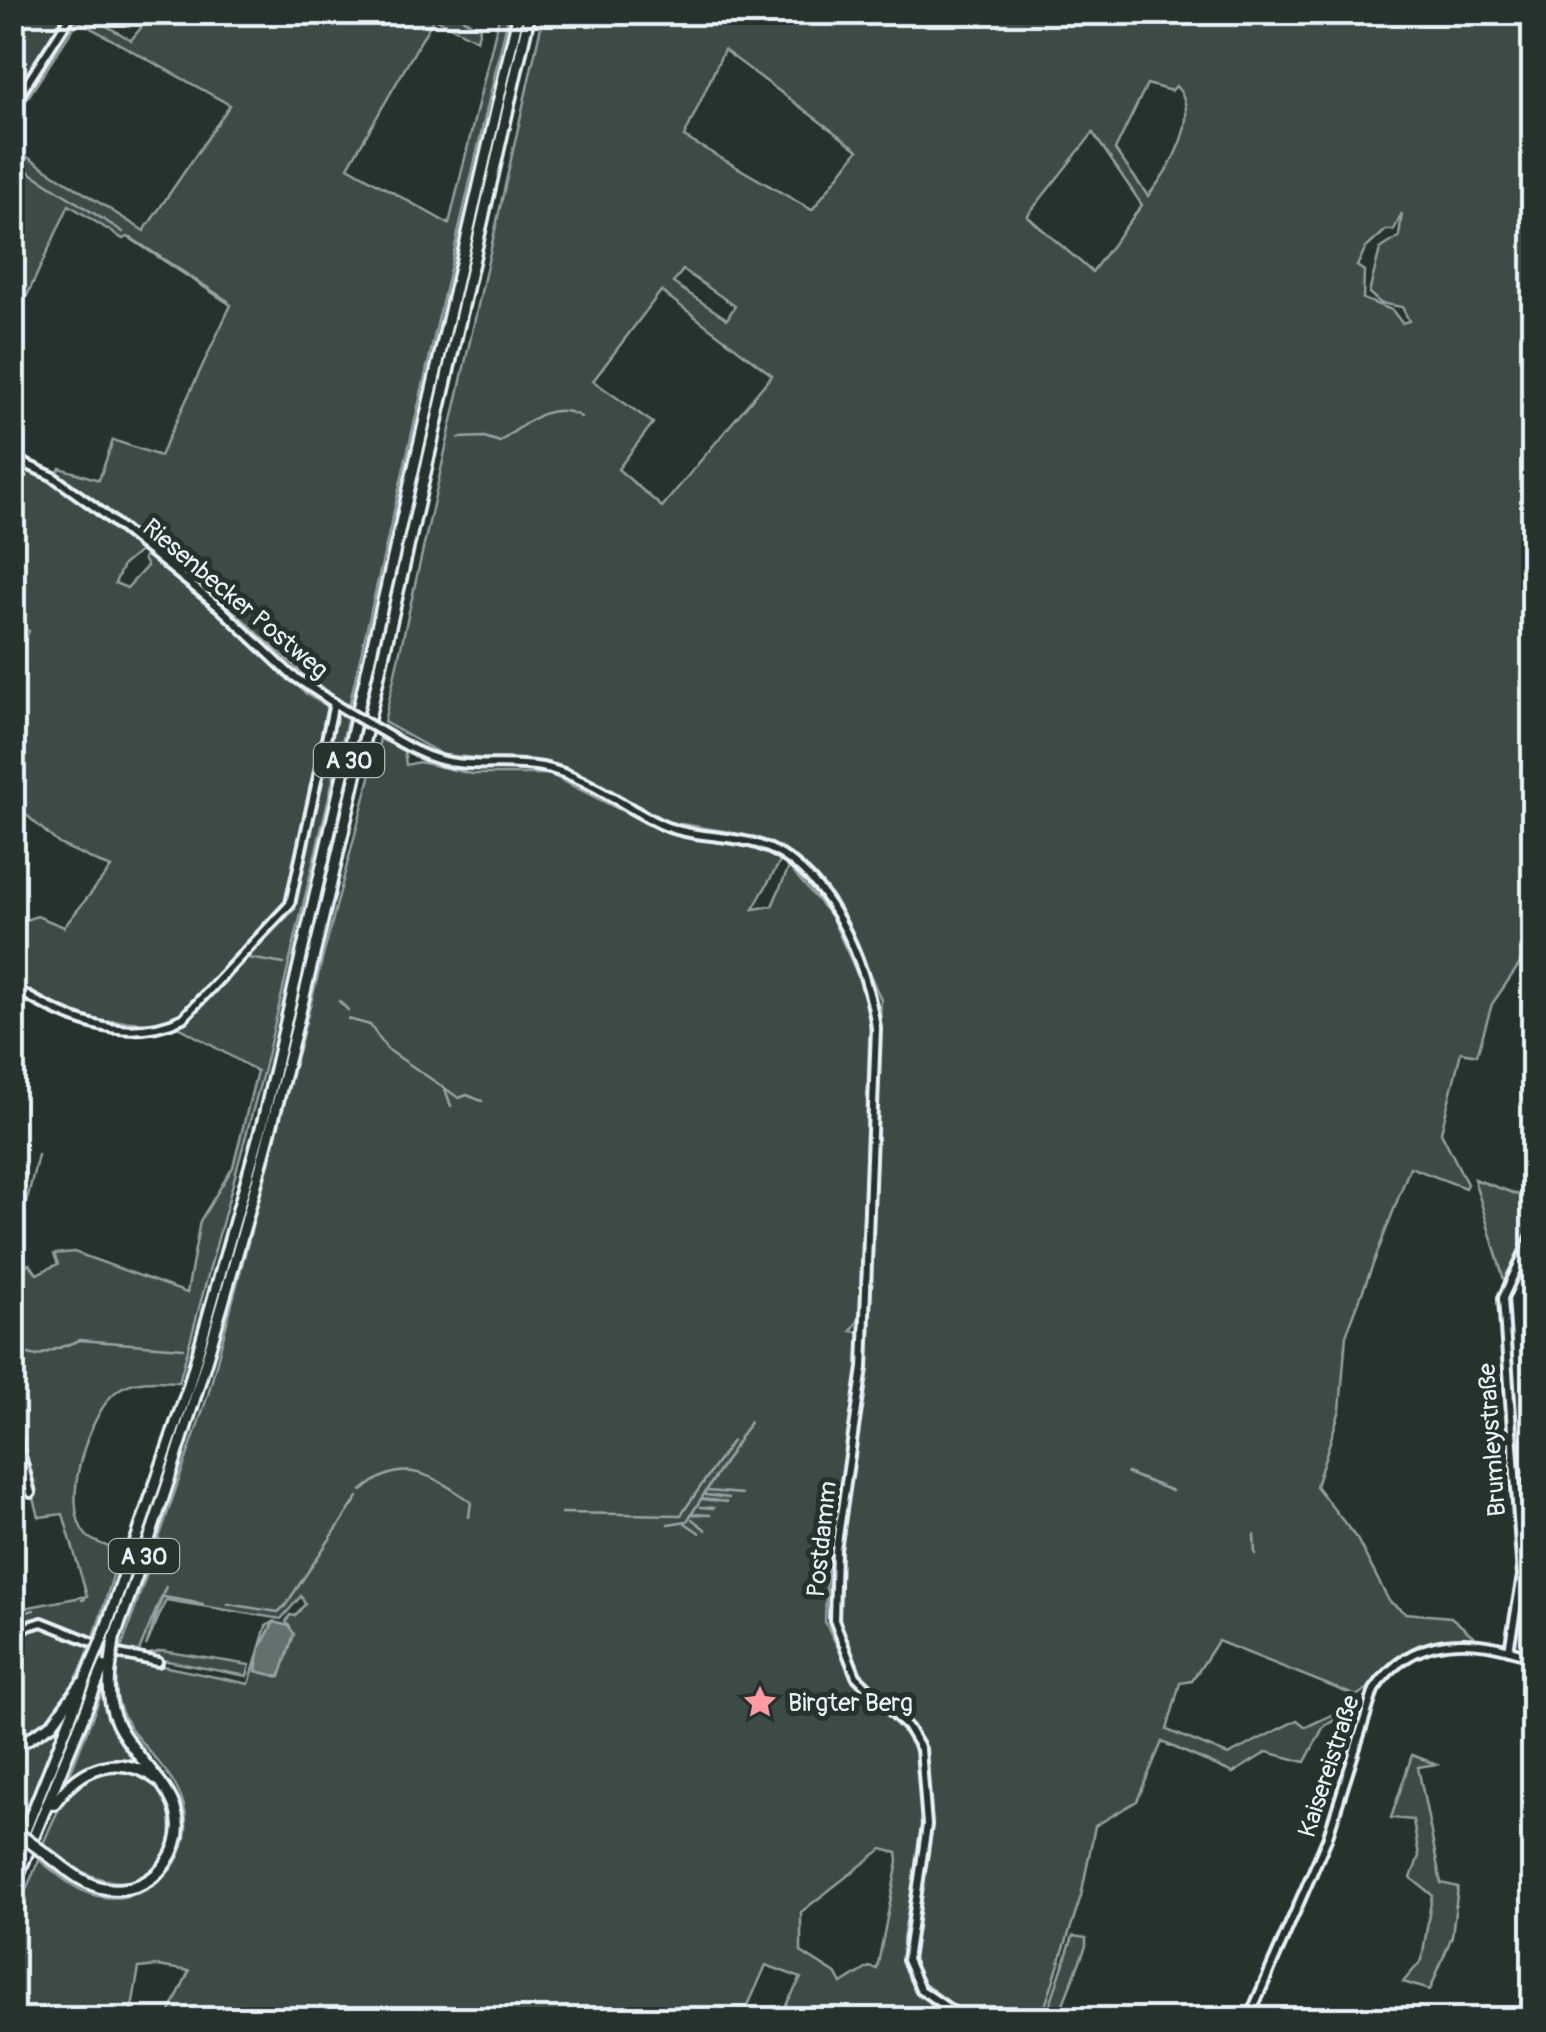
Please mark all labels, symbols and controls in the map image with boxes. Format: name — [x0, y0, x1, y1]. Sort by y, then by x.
street label: Riesenbecker Postweg — [136, 512, 334, 686]
road number: A 30 — [314, 743, 384, 777]
street label: Brumleystraße — [1472, 1361, 1513, 1518]
street label: Postdamm — [801, 1479, 844, 1599]
road number: A 30 — [109, 1539, 179, 1573]
place icon: Birgter Berg — [741, 1683, 779, 1721]
place label: Birgter Berg — [788, 1688, 913, 1719]
street label: Kaisereistraße — [1292, 1691, 1367, 1841]

